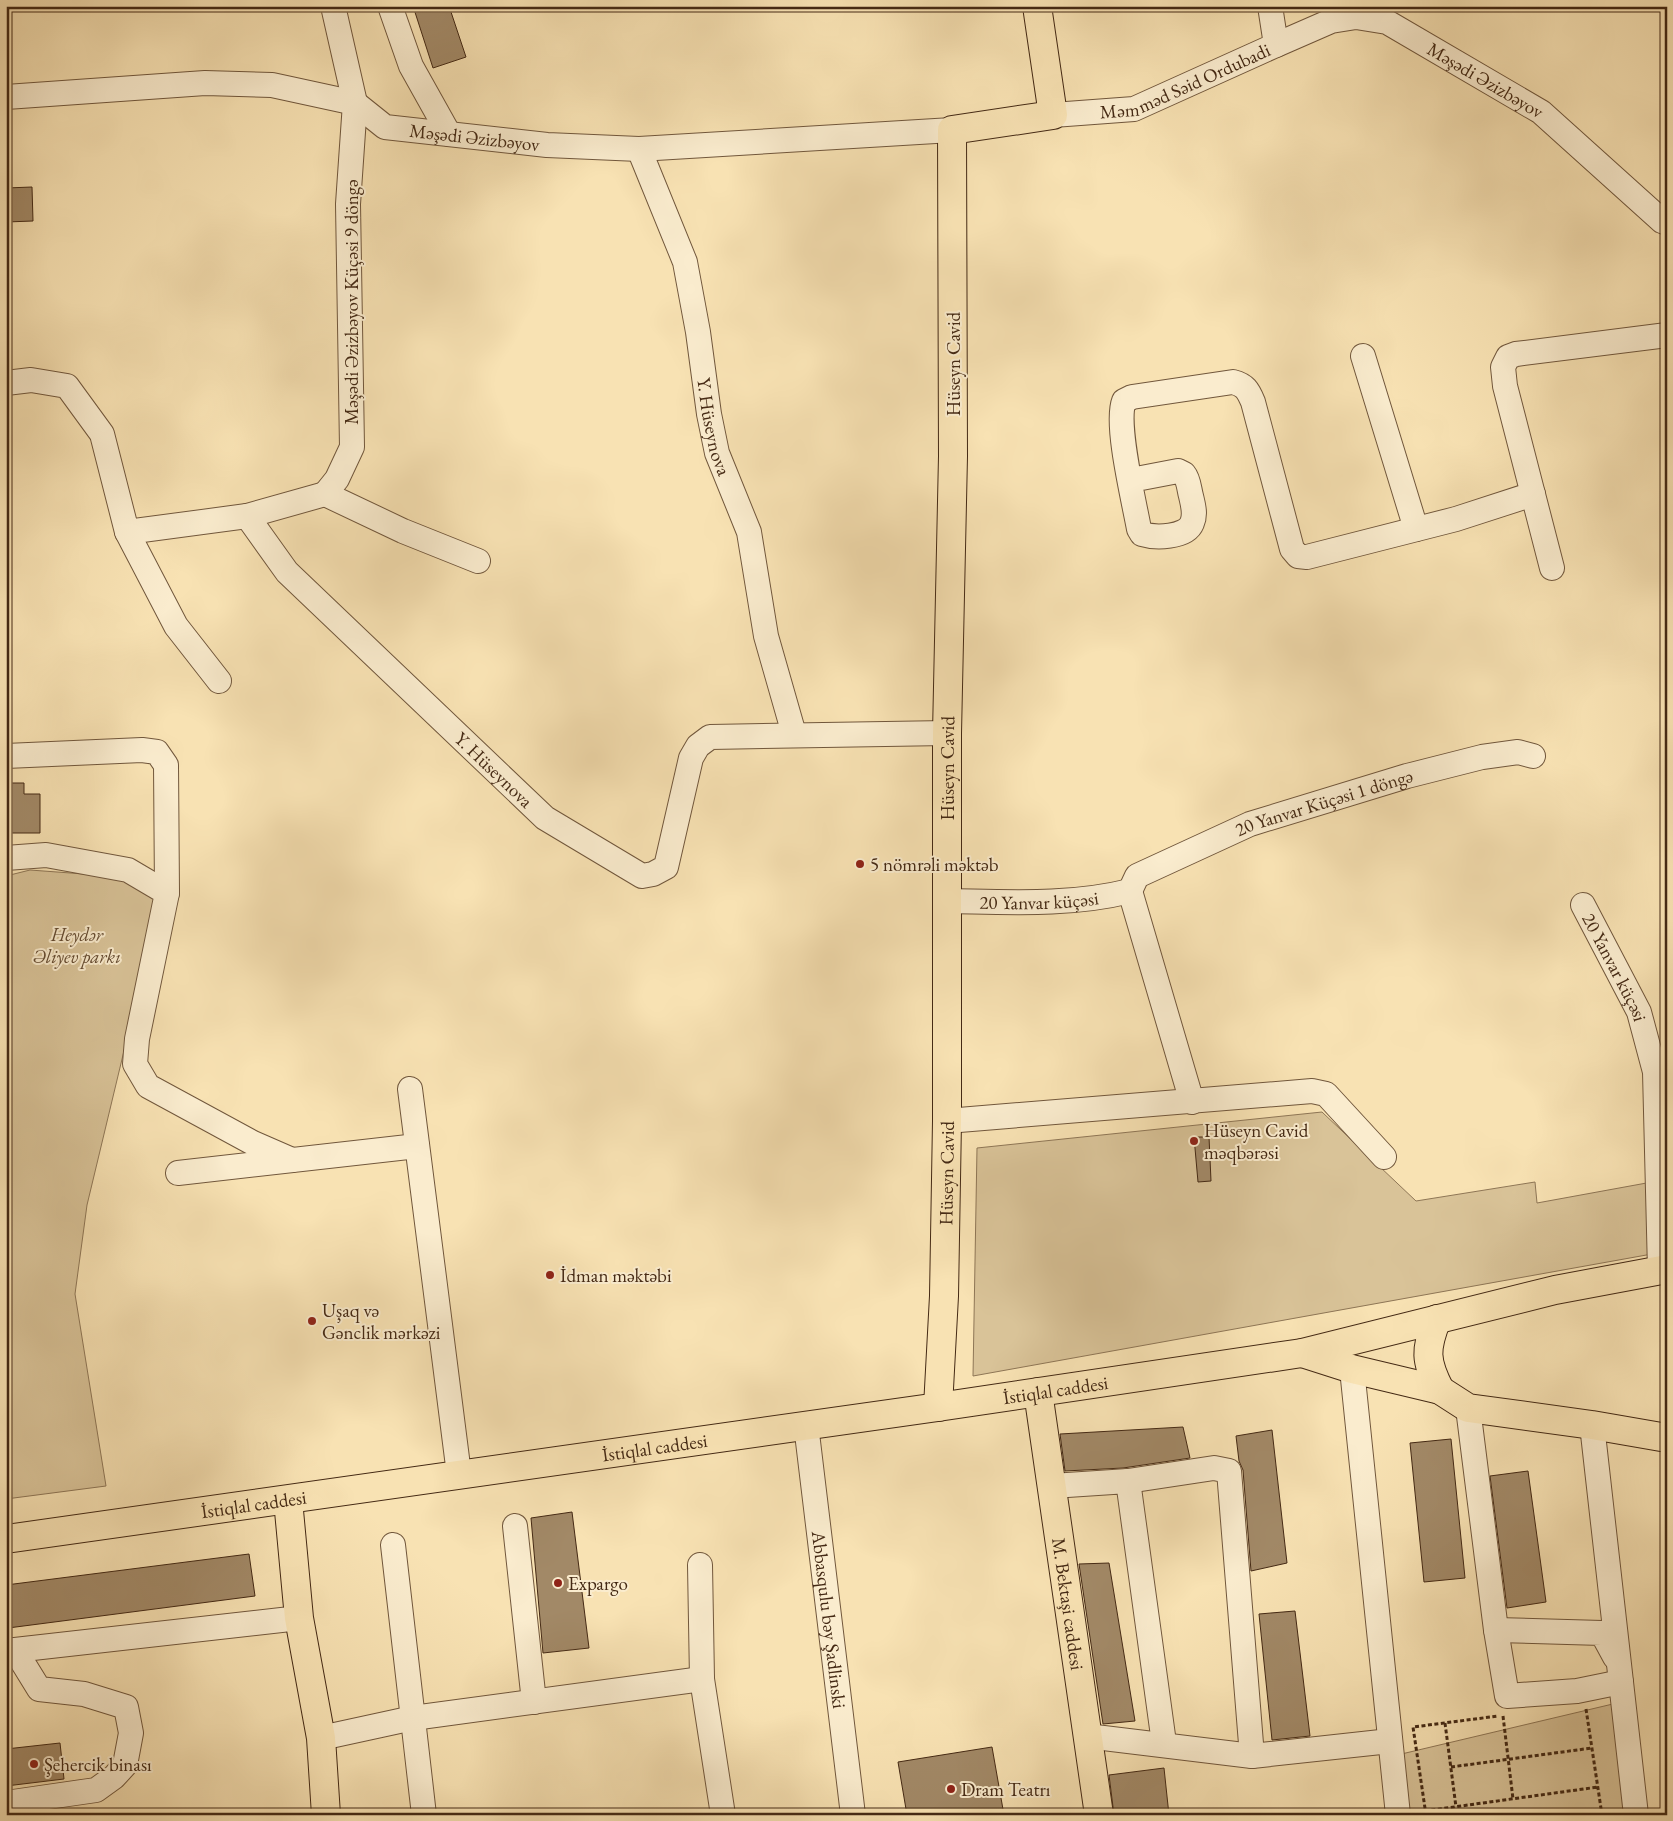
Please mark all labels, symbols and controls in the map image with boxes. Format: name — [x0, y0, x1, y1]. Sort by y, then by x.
street label: Məşədi Əzizbəyov — [1423, 36, 1549, 124]
street label: Məmməd Səid Ordubadi — [1099, 37, 1274, 124]
street label: Məşədi Əzizbəyov — [408, 118, 542, 157]
street label: Məşədi Əzizbəyov Küçəsi 9 döngə — [339, 179, 364, 425]
street label: Hüseyn Cavid — [941, 311, 966, 416]
street label: Y. Hüseynova — [691, 376, 737, 480]
street label: Hüseyn Cavid — [935, 715, 960, 820]
street label: Y. Hüseynova — [449, 726, 539, 814]
street label: 20 Yanvar Küçəsi 1 döngə — [1231, 763, 1416, 842]
place label: 5 nömrəli məktəb — [870, 852, 999, 877]
marker: 5 nömrəli məktəb — [854, 858, 866, 870]
street label: 20 Yanvar küçəsi — [979, 885, 1101, 915]
street label: 20 Yanvar küçəsi — [1576, 909, 1653, 1024]
park label: Heydər Əliyev parkı — [33, 922, 121, 969]
place label: Hüseyn Cavid məqbərəsi — [1204, 1118, 1309, 1165]
street label: Hüseyn Cavid — [933, 1120, 960, 1226]
marker: Hüseyn Cavid məqbərəsi — [1188, 1135, 1200, 1147]
place label: İdman məktəbi — [560, 1263, 672, 1288]
marker: İdman məktəbi — [544, 1269, 556, 1281]
place label: Uşaq və Gənclik mərkəzi — [322, 1298, 441, 1345]
marker: Uşaq və Gənclik mərkəzi — [306, 1315, 318, 1327]
street label: İstiqlal caddesi — [1001, 1370, 1110, 1410]
street label: İstiqlal caddesi — [600, 1428, 709, 1467]
street label: İstiqlal caddesi — [199, 1485, 308, 1524]
street label: Abbasqulu bəy Şadlinski — [806, 1528, 852, 1710]
street label: M. Bektaşi caddesi — [1046, 1536, 1090, 1672]
place label: Expargo — [568, 1571, 628, 1596]
marker: Expargo — [552, 1577, 564, 1589]
place label: Şehercik binası — [44, 1752, 152, 1777]
marker: Şehercik binası — [28, 1758, 40, 1770]
place label: Dram Teatrı — [961, 1777, 1051, 1802]
marker: Dram Teatrı — [945, 1783, 957, 1795]

